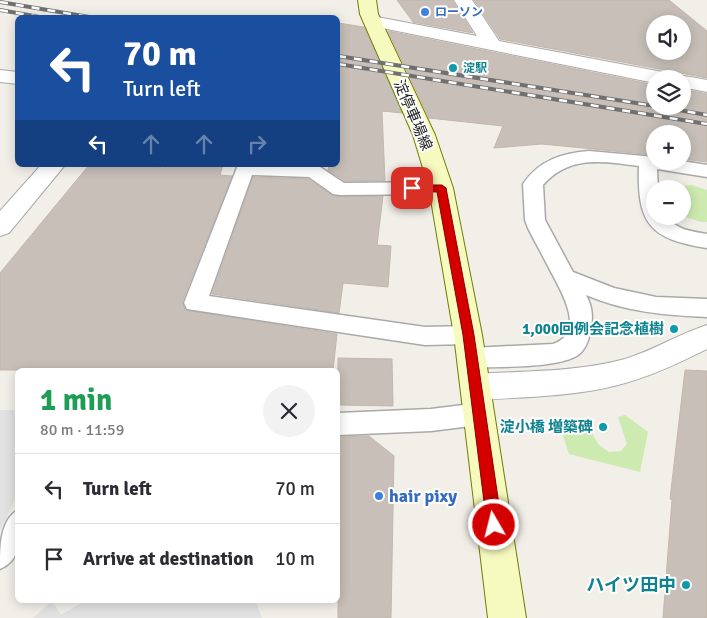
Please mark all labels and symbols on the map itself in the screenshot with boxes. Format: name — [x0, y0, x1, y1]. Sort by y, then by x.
place label: ローソン — [435, 5, 483, 20]
marker: ローソン — [419, 6, 431, 18]
place label: 淀駅 — [463, 61, 487, 76]
marker: 淀駅 — [447, 62, 459, 74]
street label: 淀停車場線 — [390, 77, 436, 153]
pin — [391, 167, 433, 209]
place label: 1,000回例会記念植樹 — [522, 320, 664, 338]
marker: 1,000回例会記念植樹 — [668, 323, 680, 335]
place label: 淀小橋 増築碑 — [500, 418, 593, 436]
marker: 淀小橋 増築碑 — [597, 421, 609, 433]
place label: hair pixy — [389, 485, 457, 507]
marker: hair pixy — [373, 490, 385, 502]
position arrow — [467, 498, 519, 550]
place label: ハイツ田中 — [586, 574, 676, 596]
marker: ハイツ田中 — [680, 579, 692, 591]

